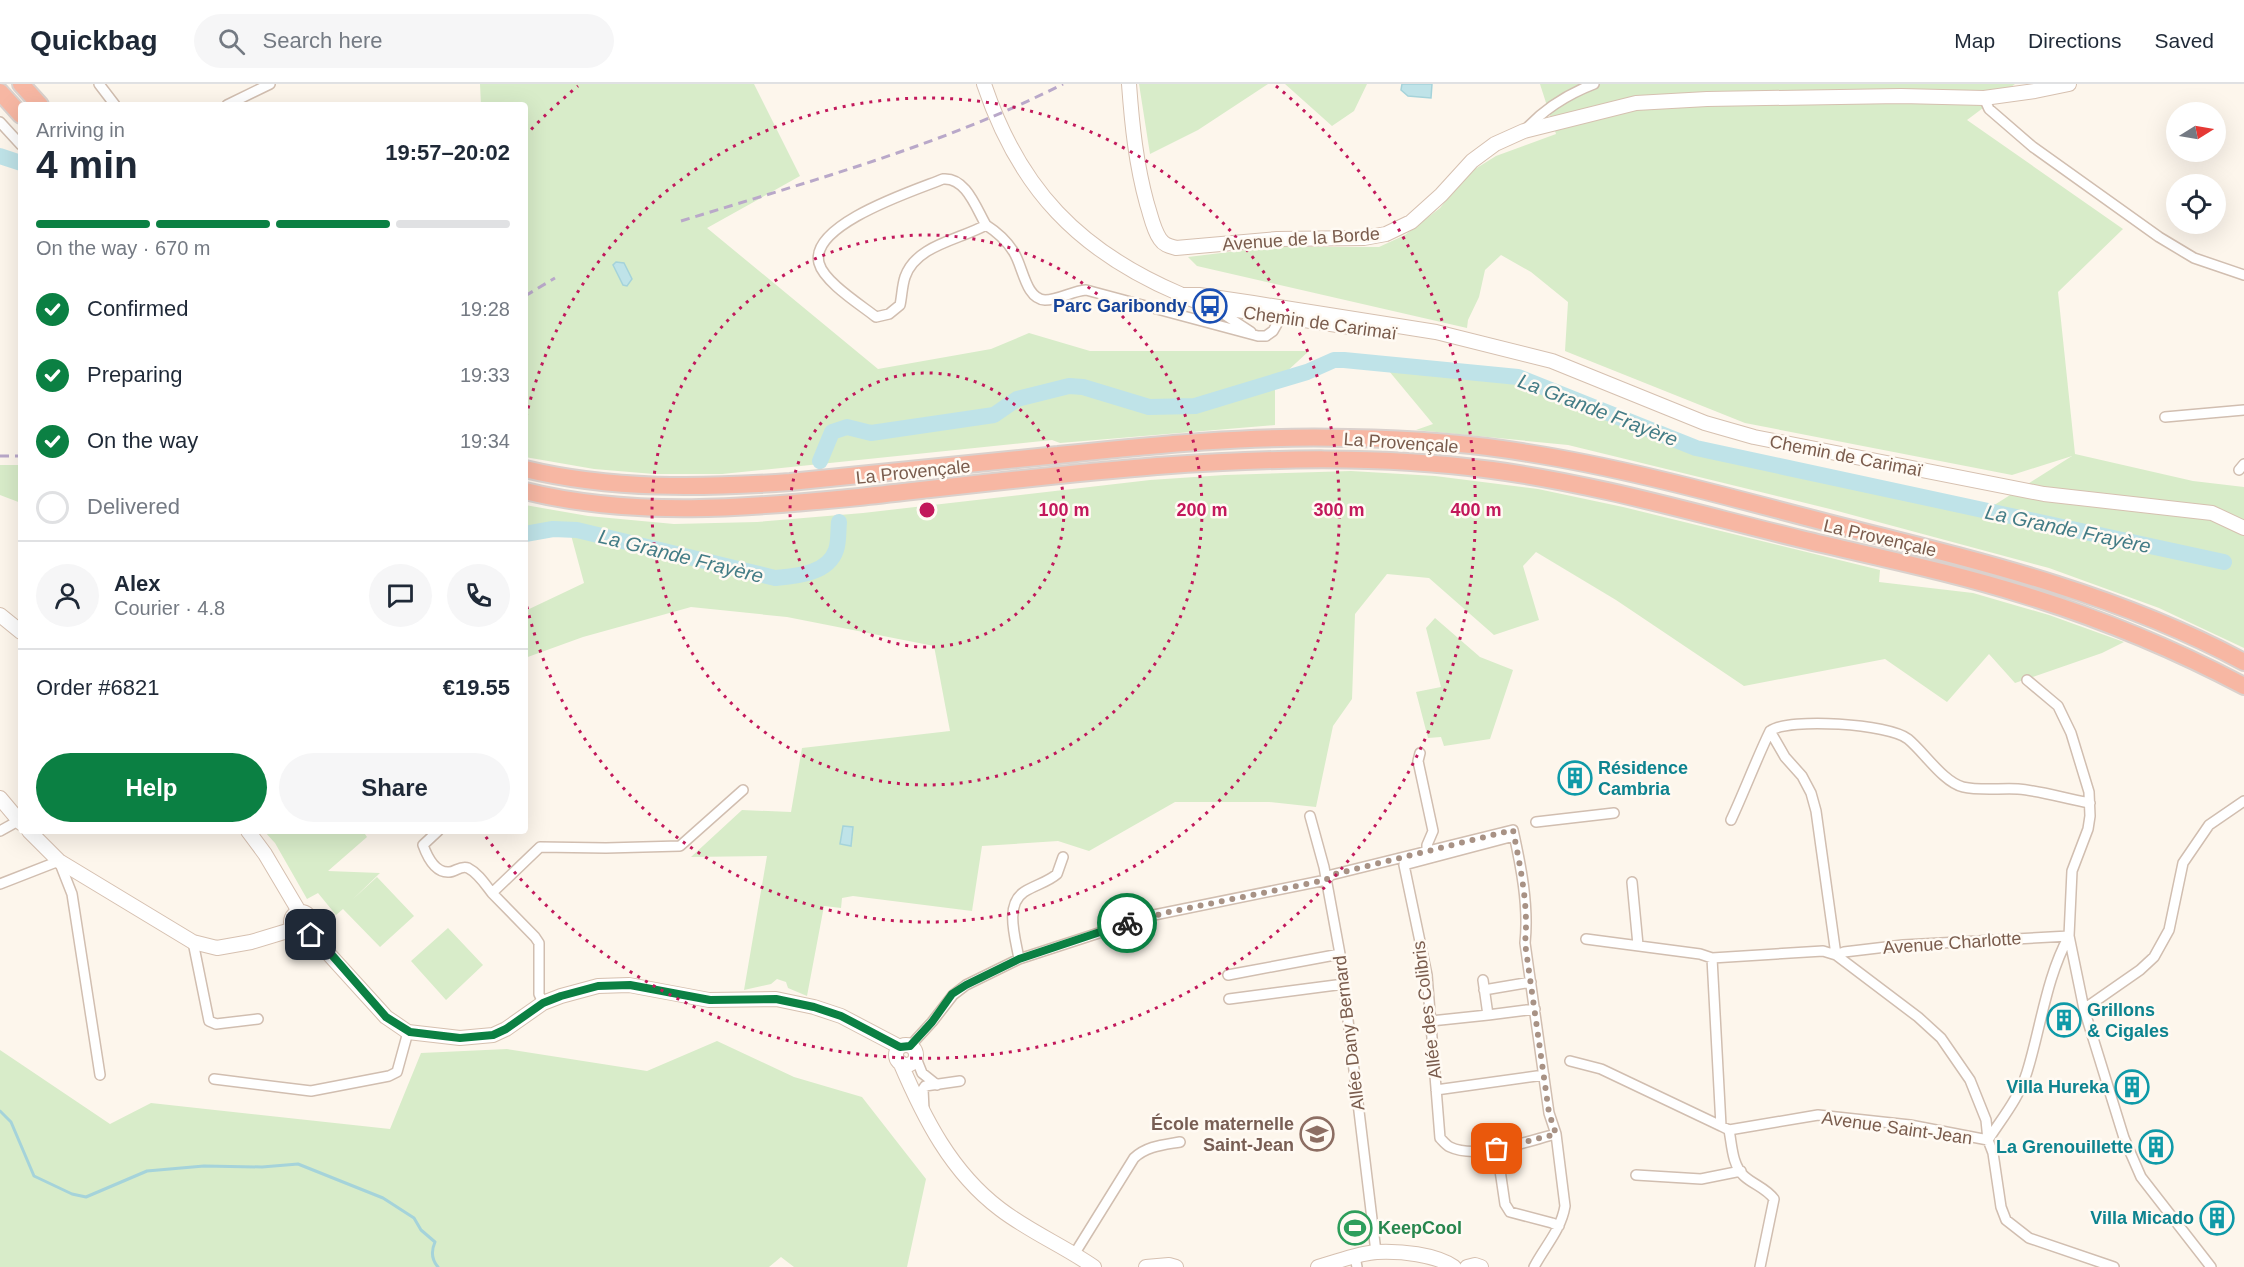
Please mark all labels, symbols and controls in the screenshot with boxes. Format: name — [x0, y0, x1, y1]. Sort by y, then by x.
search box — [194, 14, 614, 68]
text: Quickbag — [30, 25, 158, 56]
icon: search — [215, 25, 248, 58]
text: Search here — [263, 28, 382, 53]
text: Map — [1954, 29, 1995, 52]
text: Directions — [2028, 29, 2121, 52]
text: Saved — [2154, 29, 2214, 52]
north arrow — [2166, 102, 2226, 162]
map controls — [2166, 102, 2226, 234]
text: Arriving in — [36, 119, 125, 141]
text: 19:57–20:02 — [385, 140, 510, 165]
text: 4 min — [36, 143, 138, 186]
button: locate — [2166, 174, 2226, 234]
street label: Avenue de la Borde — [1222, 224, 1380, 254]
text: On the way · 670 m — [36, 237, 211, 259]
bus stop icon: Parc Garibondy — [1192, 288, 1228, 324]
icon: check — [36, 293, 69, 326]
text: Confirmed — [87, 296, 188, 321]
place label: Parc Garibondy — [1053, 296, 1187, 316]
text: 19:28 — [460, 298, 510, 320]
street label: Chemin de Carimaï — [1242, 302, 1398, 344]
icon: check — [36, 359, 69, 392]
text: Preparing — [87, 362, 182, 387]
text: 19:33 — [460, 364, 510, 386]
water label: La Grande Frayère — [1515, 369, 1681, 451]
icon: check — [36, 425, 69, 458]
text: On the way — [87, 428, 198, 453]
street label: La Provençale — [1343, 429, 1459, 457]
text: 19:34 — [460, 430, 510, 452]
street label: Chemin de Carimaï — [1768, 431, 1924, 481]
street label: La Provençale — [855, 456, 971, 488]
text: Delivered — [87, 494, 180, 519]
centre of rings — [917, 500, 937, 520]
text: 100 m — [1038, 500, 1090, 520]
text: 200 m — [1176, 500, 1228, 520]
text: 300 m — [1313, 500, 1365, 520]
text: 400 m — [1450, 500, 1502, 520]
water label: La Grande Frayère — [1983, 501, 2153, 557]
street label: La Provençale — [1822, 515, 1938, 561]
water label: La Grande Frayère — [596, 525, 766, 587]
button: person — [36, 564, 99, 627]
button: chat — [369, 564, 432, 627]
button: phone — [447, 564, 510, 627]
text: Alex — [114, 571, 160, 596]
text: Courier · 4.8 — [114, 597, 225, 619]
text: Order #6821 — [36, 675, 160, 700]
text: €19.55 — [443, 675, 510, 700]
button: Help — [36, 753, 267, 822]
button: Share — [279, 753, 510, 822]
place label: Résidence Cambria — [1598, 758, 1688, 799]
building icon: Résidence Cambria — [1557, 760, 1593, 796]
courier — [1097, 893, 1157, 953]
icon: bike — [1111, 907, 1144, 940]
pin — [285, 909, 336, 960]
icon: home — [294, 918, 327, 951]
street label: Avenue Charlotte — [1882, 928, 2022, 958]
street label: Allée des Colibris — [1409, 940, 1445, 1080]
street label: Allée Dany Bernard — [1330, 954, 1368, 1112]
place label: Grillons & Cigales — [2087, 1000, 2169, 1041]
building icon: Grillons & Cigales — [2046, 1002, 2082, 1038]
building icon: Villa Hureka — [2114, 1069, 2150, 1105]
place label: Villa Hureka — [2006, 1077, 2110, 1097]
street label: Avenue Saint-Jean — [1820, 1108, 1974, 1148]
place label: École maternelle Saint-Jean — [1151, 1113, 1294, 1155]
school or university icon: École maternelle Saint-Jean — [1299, 1116, 1335, 1152]
pin — [1471, 1123, 1522, 1174]
building icon: La Grenouillette — [2138, 1129, 2174, 1165]
icon: bag — [1480, 1132, 1513, 1165]
place label: La Grenouillette — [1996, 1137, 2133, 1157]
building icon: Villa Micado — [2199, 1200, 2235, 1236]
place label: Villa Micado — [2090, 1208, 2194, 1228]
sports icon: KeepCool — [1337, 1210, 1373, 1246]
place label: KeepCool — [1378, 1218, 1462, 1238]

